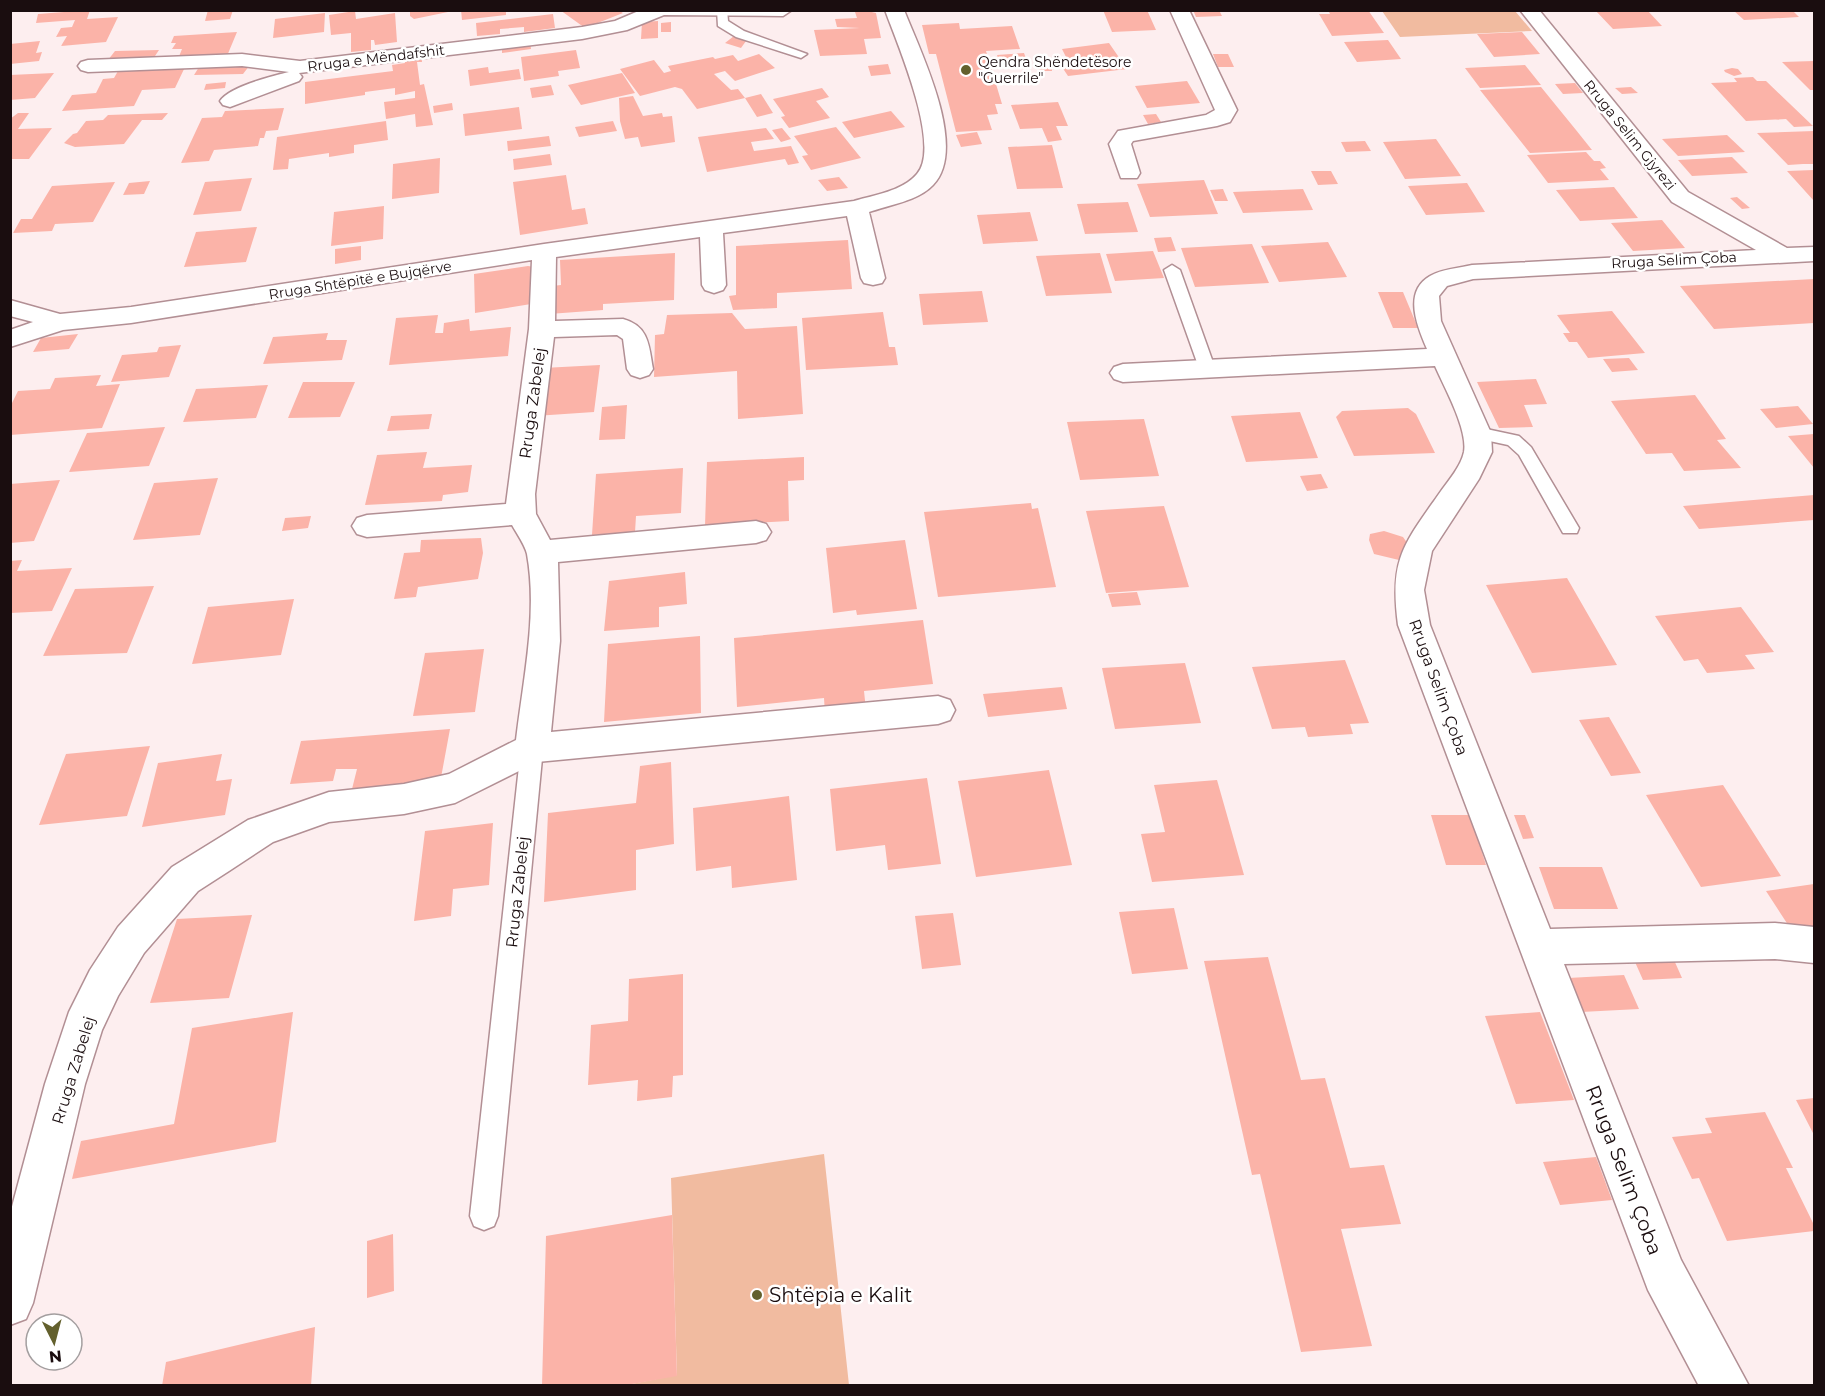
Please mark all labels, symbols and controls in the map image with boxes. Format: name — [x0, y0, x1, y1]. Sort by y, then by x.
street label: Rruga e Mëndafshit — [306, 41, 446, 75]
place label: Qendra Shëndetësore "Guerrile" — [978, 53, 1131, 87]
marker: Qendra Shëndetësore "Guerrile" — [959, 63, 973, 77]
street label: Rruga Selim Gjyrezi — [1580, 76, 1680, 194]
street label: Rruga Selim Çoba — [1611, 248, 1737, 272]
street label: Rruga Shtëpitë e Bujqërve — [267, 257, 453, 303]
street label: Rruga Zabelej — [515, 346, 550, 460]
street label: Rruga Selim Çoba — [1405, 616, 1472, 758]
street label: Rruga Zabelej — [502, 835, 533, 949]
street label: Rruga Zabelej — [48, 1014, 99, 1126]
street label: Rruga Selim Çoba — [1581, 1082, 1667, 1258]
place label: Shtëpia e Kalit — [769, 1283, 912, 1307]
marker: Shtëpia e Kalit — [750, 1288, 764, 1302]
north arrow — [24, 1312, 84, 1372]
text: N — [48, 1346, 63, 1367]

